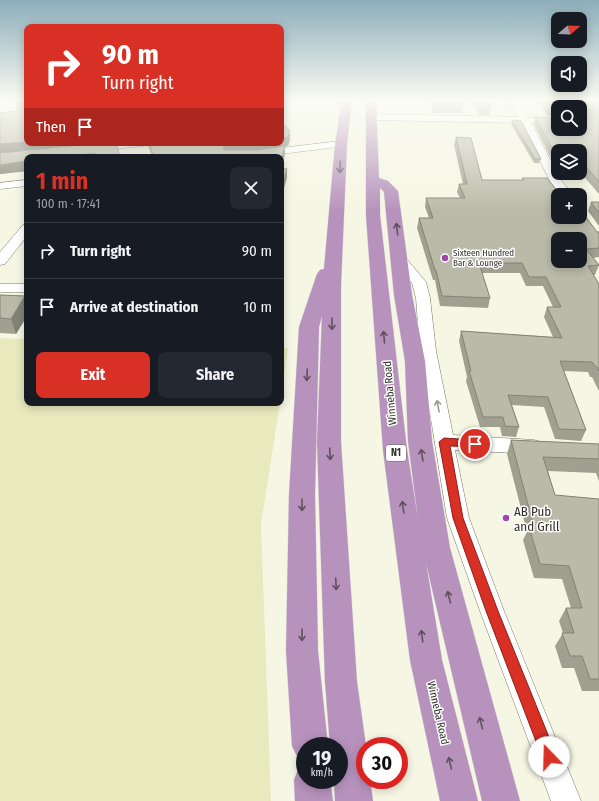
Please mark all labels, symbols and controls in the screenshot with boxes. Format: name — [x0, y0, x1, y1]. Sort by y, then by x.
north arrow — [551, 12, 587, 48]
map controls — [551, 12, 587, 268]
text: 90 m — [102, 38, 159, 71]
icon: right — [36, 40, 88, 92]
button: sound — [551, 56, 587, 92]
text: Turn right — [102, 72, 174, 94]
button: search — [551, 100, 587, 136]
icon: arrive — [74, 116, 96, 138]
text: Then — [36, 118, 66, 136]
button: layers — [551, 144, 587, 180]
one-way arrow — [337, 160, 344, 173]
text: 1 min — [36, 167, 88, 195]
button: close — [230, 167, 272, 209]
button: + — [551, 188, 587, 224]
text: 100 m · 17:41 — [36, 196, 100, 211]
one-way arrow — [393, 223, 401, 236]
button: − — [551, 232, 587, 268]
icon: right — [36, 240, 58, 262]
text: Turn right — [70, 242, 131, 260]
text: 90 m — [242, 242, 272, 260]
place label: Sixteen Hundred Bar & Lounge — [453, 248, 514, 268]
marker: Sixteen Hundred Bar & Lounge — [440, 253, 450, 263]
icon: arrive — [36, 296, 58, 318]
text: Arrive at destination — [70, 298, 198, 316]
text: 10 m — [243, 298, 272, 316]
one-way arrow — [328, 317, 335, 330]
one-way arrow — [381, 330, 388, 343]
button: Exit — [36, 352, 150, 398]
button: Share — [158, 352, 272, 398]
street label: Winneba Road — [381, 360, 399, 426]
one-way arrow — [303, 368, 310, 381]
one-way arrow — [433, 400, 441, 413]
pin — [458, 427, 492, 461]
icon: arrive — [464, 433, 486, 455]
road number: N1 — [386, 445, 406, 461]
one-way arrow — [326, 447, 334, 460]
one-way arrow — [418, 449, 426, 462]
one-way arrow — [298, 498, 306, 511]
one-way arrow — [399, 501, 407, 514]
place label: AB Pub and Grill — [514, 504, 560, 534]
marker: AB Pub and Grill — [501, 513, 511, 523]
one-way arrow — [333, 577, 340, 590]
one-way arrow — [444, 590, 452, 603]
one-way arrow — [298, 628, 306, 641]
one-way arrow — [418, 630, 426, 643]
street label: Winneba Road — [424, 680, 452, 746]
one-way arrow — [476, 716, 484, 729]
position arrow — [528, 736, 570, 778]
speed limit sign: 30 — [356, 737, 408, 789]
text: 19 — [313, 746, 331, 770]
one-way arrow — [446, 757, 453, 770]
text: km/h — [311, 767, 333, 779]

